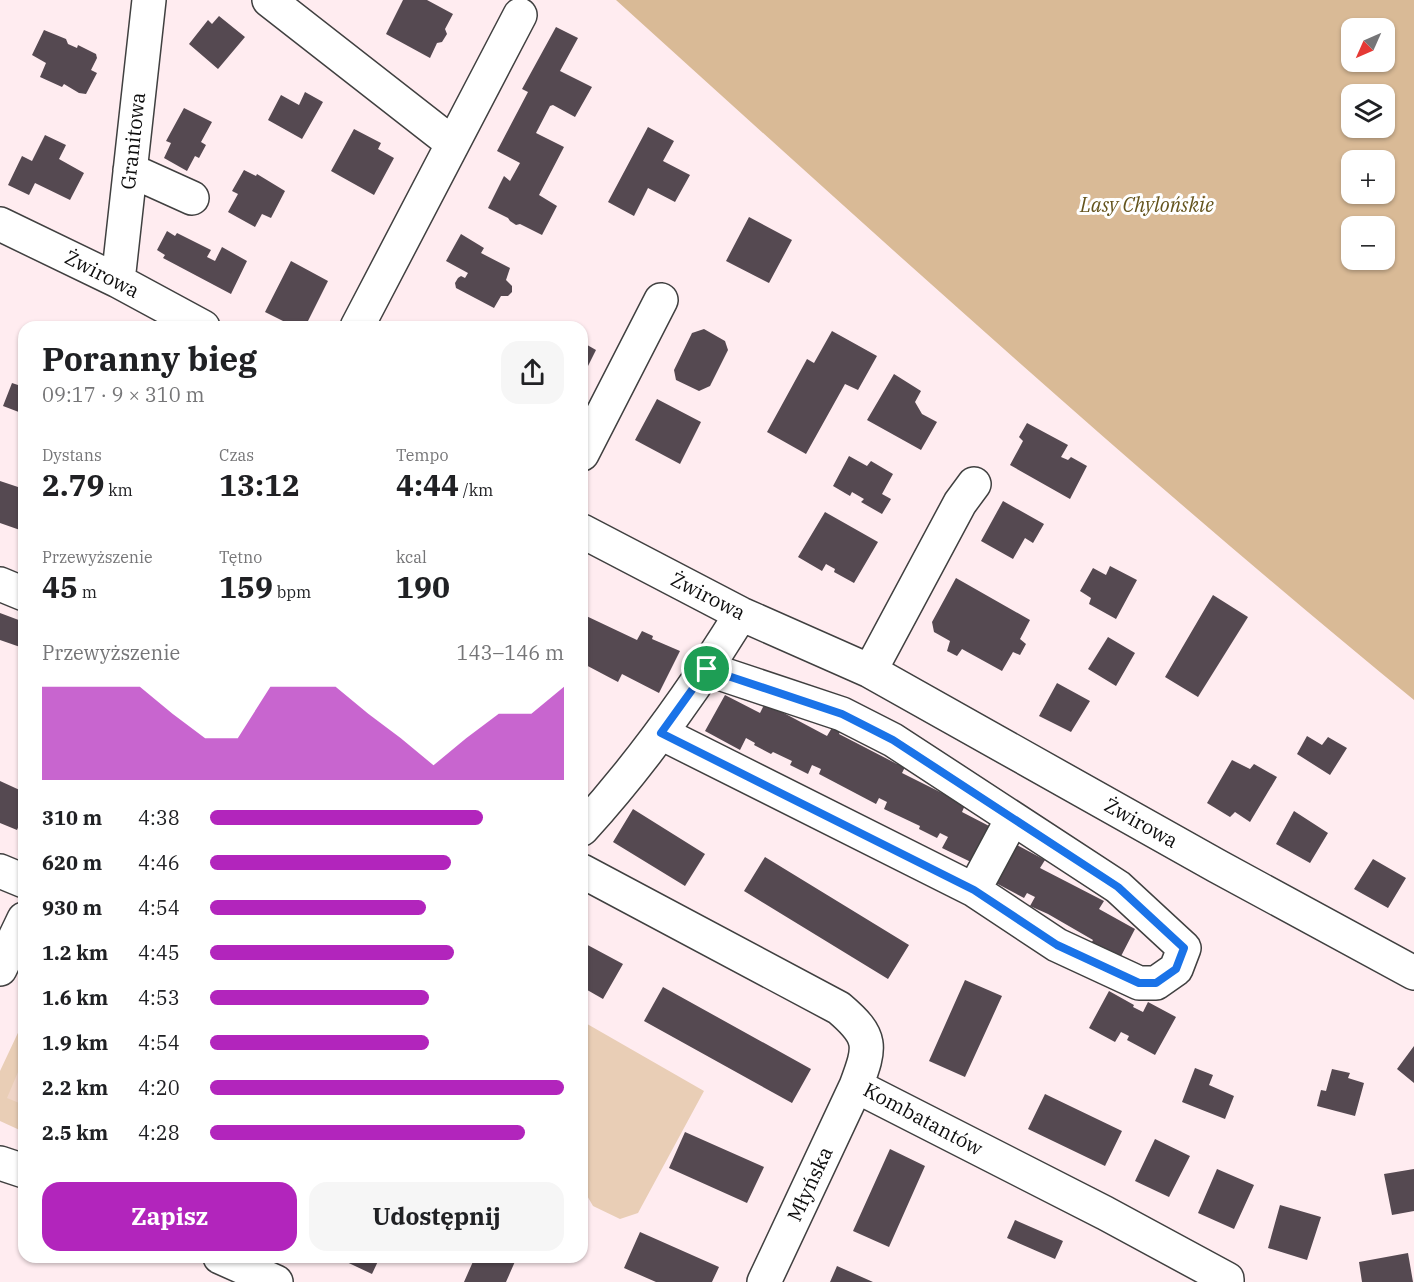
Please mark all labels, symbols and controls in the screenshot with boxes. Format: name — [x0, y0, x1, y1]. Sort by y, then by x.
north arrow — [1341, 18, 1395, 72]
map controls — [1341, 18, 1395, 270]
button: layers — [1341, 84, 1395, 138]
street label: Granitowa — [114, 91, 151, 191]
button: + — [1341, 150, 1395, 204]
park label: Lasy Chylońskie — [1079, 191, 1214, 218]
button: − — [1341, 216, 1395, 270]
street label: Żwirowa — [60, 243, 144, 304]
text: Poranny bieg — [42, 337, 257, 380]
button: share — [501, 341, 564, 404]
text: 09:17 · 9 × 310 m — [42, 381, 205, 408]
text: Dystans — [42, 445, 102, 465]
text: Czas — [219, 445, 254, 465]
text: Tempo — [396, 445, 449, 465]
text: 2.79 — [42, 465, 104, 504]
text: 13:12 — [219, 465, 300, 504]
text: 4:44 — [396, 465, 459, 504]
text: km — [104, 480, 133, 500]
text: /km — [459, 480, 493, 500]
text: Przewyższenie — [42, 547, 153, 567]
text: Tętno — [219, 547, 262, 567]
text: kcal — [396, 547, 427, 567]
street label: Żwirowa — [666, 565, 750, 626]
text: 45 — [42, 567, 78, 606]
text: 159 — [219, 567, 273, 606]
text: 190 — [396, 567, 450, 606]
text: m — [78, 582, 97, 602]
text: bpm — [273, 582, 311, 602]
text: Przewyższenie — [42, 639, 180, 666]
text: 143–146 m — [457, 639, 564, 666]
pin — [681, 643, 732, 694]
icon: arrive — [690, 652, 723, 685]
street label: Żwirowa — [1100, 791, 1183, 854]
text: 310 m — [42, 804, 102, 831]
text: 4:38 — [138, 804, 180, 831]
text: 620 m — [42, 849, 102, 876]
text: 4:46 — [138, 849, 180, 876]
text: 930 m — [42, 894, 102, 921]
text: 4:54 — [138, 894, 180, 921]
text: 1.2 km — [42, 939, 108, 966]
text: 4:45 — [138, 939, 180, 966]
text: 1.6 km — [42, 984, 108, 1011]
text: 4:53 — [138, 984, 180, 1011]
text: 1.9 km — [42, 1029, 108, 1056]
text: 4:54 — [138, 1029, 180, 1056]
text: 2.2 km — [42, 1074, 108, 1101]
text: 4:20 — [138, 1074, 180, 1101]
street label: Kombatantów — [859, 1076, 988, 1162]
text: 2.5 km — [42, 1119, 108, 1146]
text: 4:28 — [138, 1119, 180, 1146]
street label: Młyńska — [781, 1142, 839, 1225]
button: Zapisz — [42, 1182, 297, 1251]
button: Udostępnij — [309, 1182, 564, 1251]

